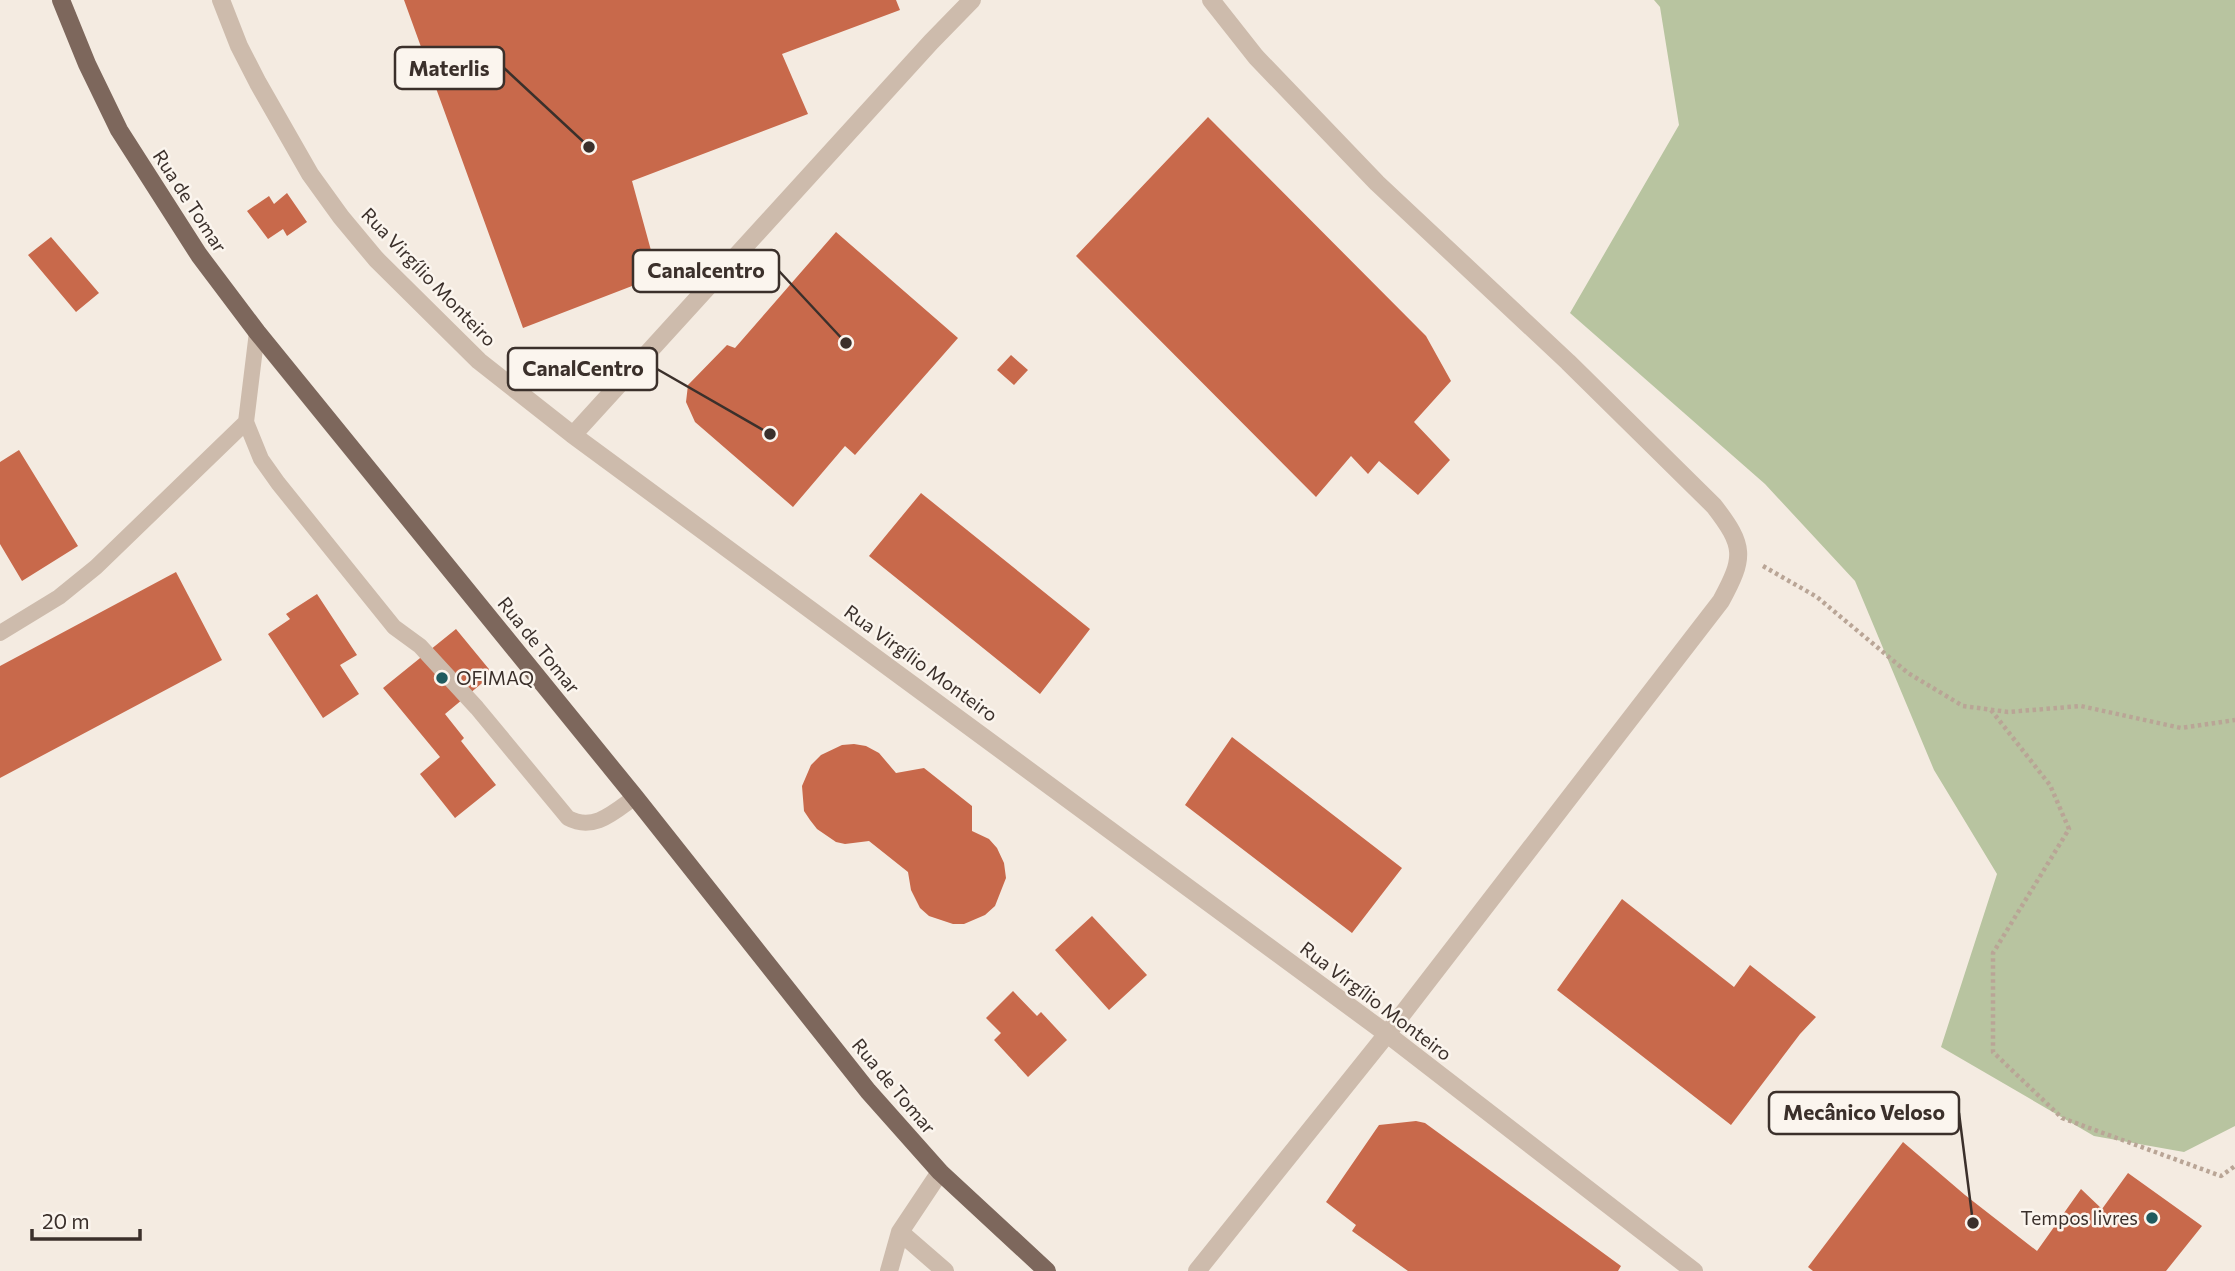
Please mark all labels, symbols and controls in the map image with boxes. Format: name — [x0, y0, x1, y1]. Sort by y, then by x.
callout: Materlis — [395, 47, 504, 89]
text: Materlis — [409, 55, 490, 80]
street label: Rua de Tomar — [149, 145, 232, 257]
street label: Rua Virgílio Monteiro — [357, 203, 501, 351]
callout: Canalcentro — [633, 250, 779, 292]
text: Canalcentro — [647, 257, 765, 282]
callout: CanalCentro — [508, 348, 657, 390]
text: CanalCentro — [522, 355, 644, 380]
street label: Rua de Tomar — [493, 592, 586, 698]
street label: Rua Virgílio Monteiro — [840, 599, 1002, 726]
place label: OFIMAQ — [456, 666, 534, 689]
marker: OFIMAQ — [434, 670, 450, 686]
street label: Rua Virgílio Monteiro — [1296, 936, 1457, 1065]
street label: Rua de Tomar — [848, 1033, 941, 1138]
callout: Mecânico Veloso — [1769, 1092, 1959, 1134]
text: Mecânico Veloso — [1783, 1099, 1945, 1124]
scale bar — [32, 1198, 140, 1242]
place label: Tempos livres — [2021, 1206, 2138, 1229]
text: 20 m — [42, 1208, 90, 1233]
marker: Tempos livres — [2144, 1210, 2160, 1226]

